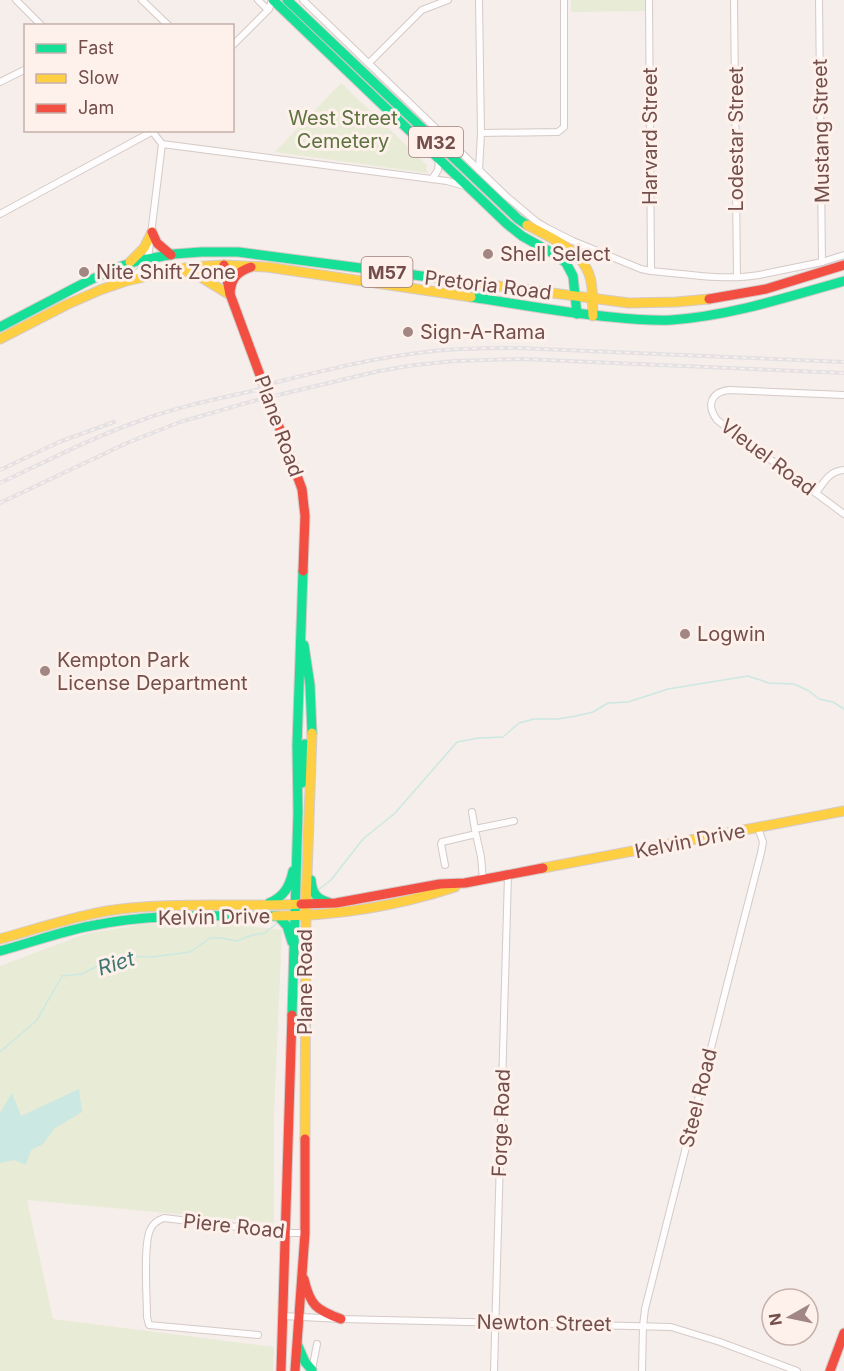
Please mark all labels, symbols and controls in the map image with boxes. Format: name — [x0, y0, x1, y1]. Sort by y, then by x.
legend — [24, 24, 234, 132]
text: Fast — [78, 37, 114, 58]
street label: Mustang Street — [808, 58, 834, 203]
street label: Lodestar Street — [724, 66, 748, 212]
text: Slow — [78, 67, 119, 88]
street label: Harvard Street — [638, 67, 662, 205]
text: Jam — [78, 97, 114, 118]
park label: West Street Cemetery — [288, 106, 398, 153]
road number: M32 — [409, 127, 463, 157]
place label: Shell Select — [500, 242, 611, 266]
marker: Shell Select — [481, 247, 495, 261]
road number: M57 — [362, 257, 412, 287]
place label: Nite Shift Zone — [96, 260, 236, 284]
marker: Nite Shift Zone — [77, 265, 91, 279]
street label: Pretoria Road — [423, 265, 553, 305]
place label: Sign-A-Rama — [420, 320, 545, 344]
marker: Sign-A-Rama — [401, 325, 415, 339]
street label: Plane Road — [250, 372, 308, 480]
street label: Vleuel Road — [716, 414, 820, 500]
place label: Logwin — [697, 622, 766, 646]
marker: Logwin — [678, 627, 692, 641]
place label: Kempton Park License Department — [57, 648, 248, 695]
marker: Kempton Park License Department — [38, 664, 52, 678]
street label: Kelvin Drive — [633, 818, 747, 864]
street label: Kelvin Drive — [158, 904, 270, 930]
street label: Plane Road — [293, 929, 317, 1035]
water label: Riet — [94, 945, 139, 980]
street label: Steel Road — [674, 1046, 722, 1150]
street label: Forge Road — [487, 1069, 515, 1177]
street label: Piere Road — [182, 1209, 286, 1243]
north arrow — [760, 1287, 820, 1347]
street label: Newton Street — [476, 1310, 612, 1336]
text: N — [764, 1312, 786, 1327]

